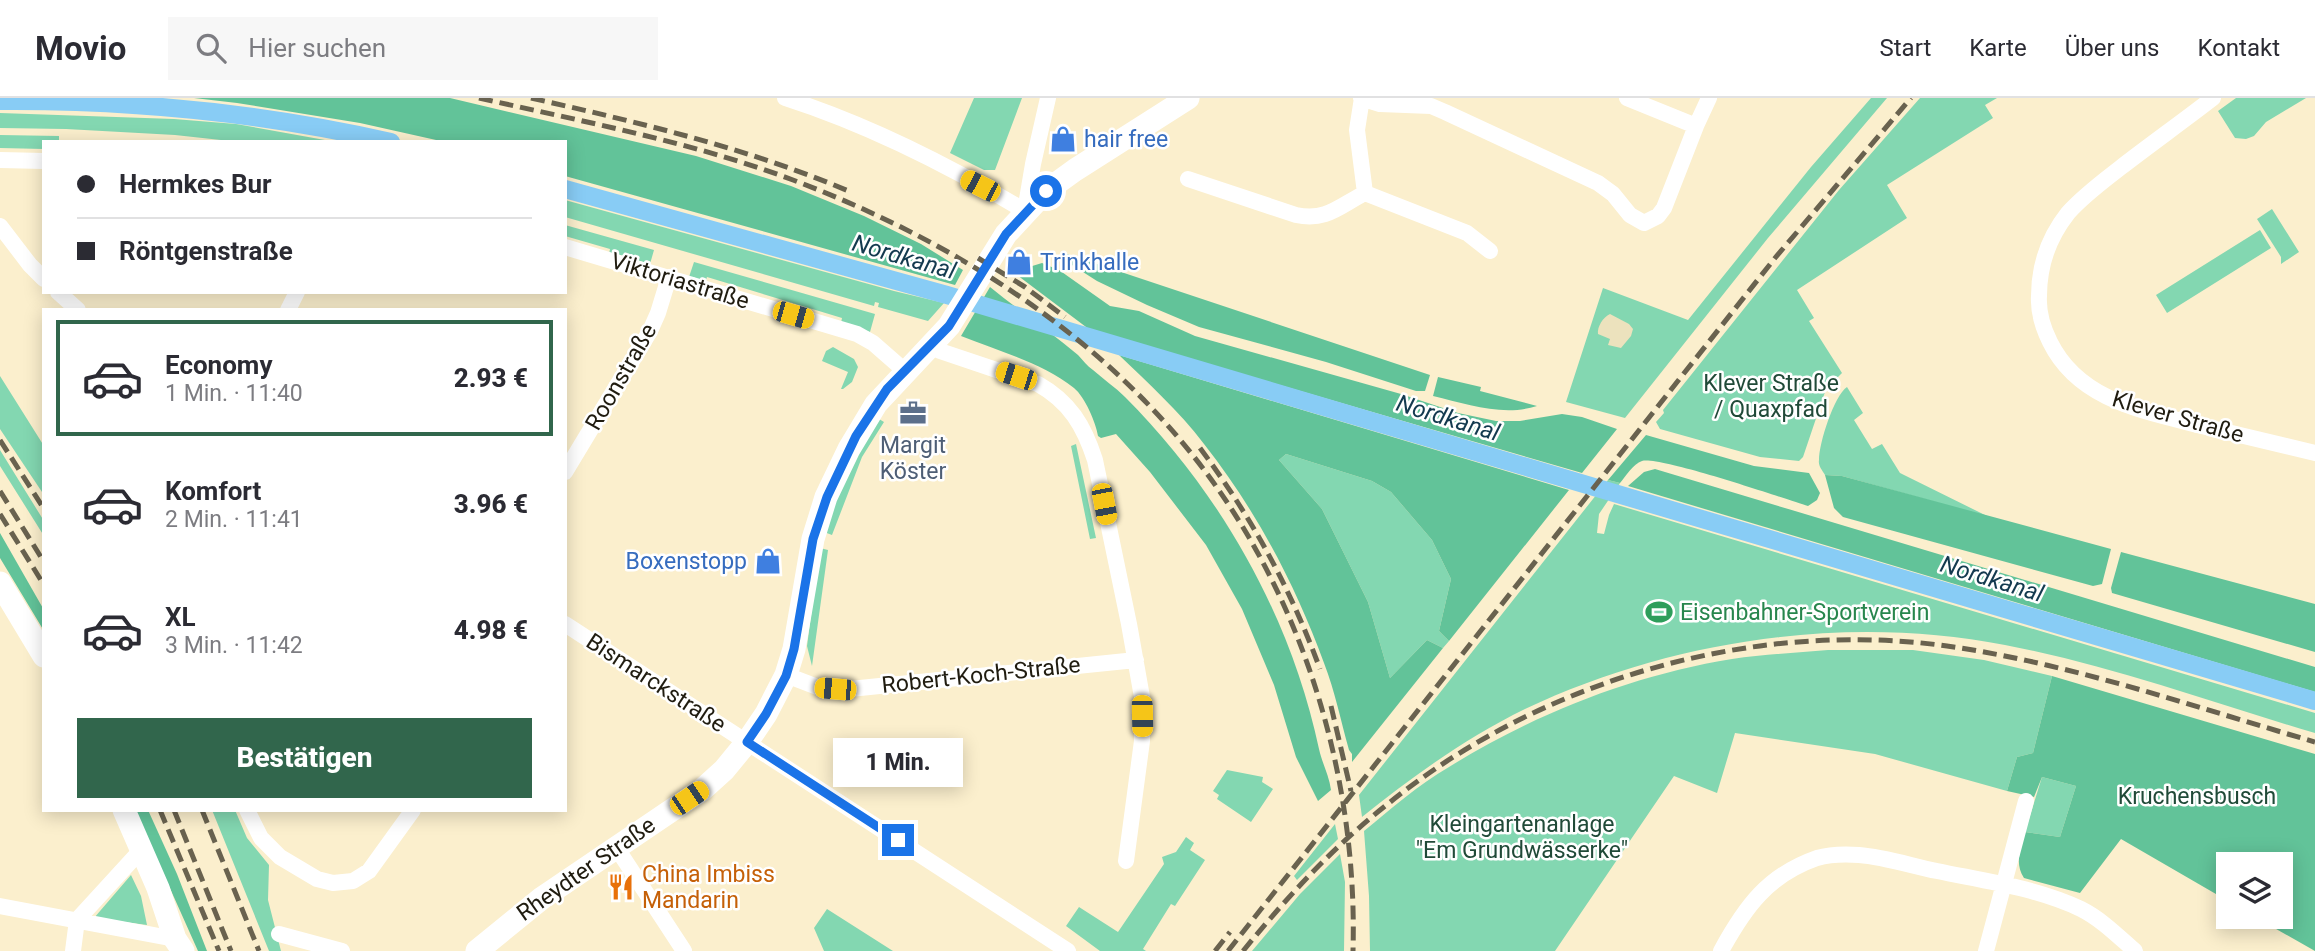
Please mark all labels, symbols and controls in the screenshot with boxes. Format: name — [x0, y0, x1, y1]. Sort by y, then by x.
search box — [168, 17, 658, 80]
text: Movio — [35, 29, 126, 68]
icon: search — [192, 29, 230, 67]
text: Hier suchen — [248, 33, 386, 63]
text: Start — [1880, 34, 1931, 62]
text: Karte — [1969, 34, 2027, 62]
text: Über uns — [2065, 34, 2159, 62]
text: Kontakt — [2197, 34, 2280, 62]
shop icon: hair free — [1048, 124, 1078, 154]
place label: hair free — [1084, 126, 1168, 153]
car — [957, 167, 1004, 205]
text: Hermkes Bur — [119, 169, 272, 199]
route start — [1030, 175, 1062, 207]
water label: Nordkanal — [849, 229, 959, 285]
text: Röntgenstraße — [119, 236, 293, 266]
street label: Viktoriastraße — [608, 247, 752, 315]
shop icon: Trinkhalle — [1004, 247, 1034, 277]
place label: Trinkhalle — [1040, 249, 1139, 276]
car — [770, 299, 817, 331]
street label: Roonstraße — [580, 319, 662, 435]
icon: car — [81, 347, 144, 410]
text: Economy — [165, 350, 272, 380]
car — [993, 360, 1040, 392]
text: 2.93 € — [454, 363, 528, 393]
park label: Klever Straße / Quaxpfad — [1703, 370, 1839, 423]
text: 1 Min. · 11:40 — [165, 380, 303, 407]
street label: Klever Straße — [2109, 385, 2247, 449]
water label: Nordkanal — [1393, 389, 1503, 447]
office icon: Margit Köster — [898, 398, 928, 428]
place label: Margit Köster — [880, 432, 947, 485]
icon: car — [81, 473, 144, 536]
text: Komfort — [165, 476, 261, 506]
car — [1090, 481, 1119, 527]
text: 3.96 € — [454, 489, 528, 519]
text: 2 Min. · 11:41 — [165, 506, 303, 533]
shop icon: Boxenstopp — [753, 546, 783, 576]
place label: Boxenstopp — [626, 548, 747, 575]
water label: Nordkanal — [1937, 550, 2047, 608]
sports icon: Eisenbahner-Sportverein — [1644, 597, 1674, 627]
icon: car — [81, 599, 144, 662]
place label: Eisenbahner-Sportverein — [1680, 599, 1929, 626]
text: XL — [165, 602, 196, 632]
text: 4.98 € — [454, 615, 528, 645]
street label: Bismarckstraße — [581, 628, 731, 738]
text: 3 Min. · 11:42 — [165, 632, 303, 659]
street label: Robert-Koch-Straße — [880, 651, 1082, 699]
car — [814, 677, 857, 701]
car — [1132, 695, 1153, 737]
button: Bestätigen — [77, 718, 532, 798]
callout: 1 Min. — [833, 738, 963, 788]
text: 1 Min. — [865, 749, 931, 776]
car — [666, 778, 713, 818]
park label: Kruchensbusch — [2118, 783, 2276, 810]
street label: Rheydter Straße — [512, 811, 660, 927]
park label: Kleingartenanlage "Em Grundwässerke" — [1416, 811, 1628, 864]
route end — [882, 824, 914, 856]
map controls — [2216, 852, 2293, 929]
button: layers — [2216, 852, 2293, 929]
place label: China Imbiss Mandarin — [642, 861, 775, 914]
restaurant icon: China Imbiss Mandarin — [606, 872, 636, 902]

